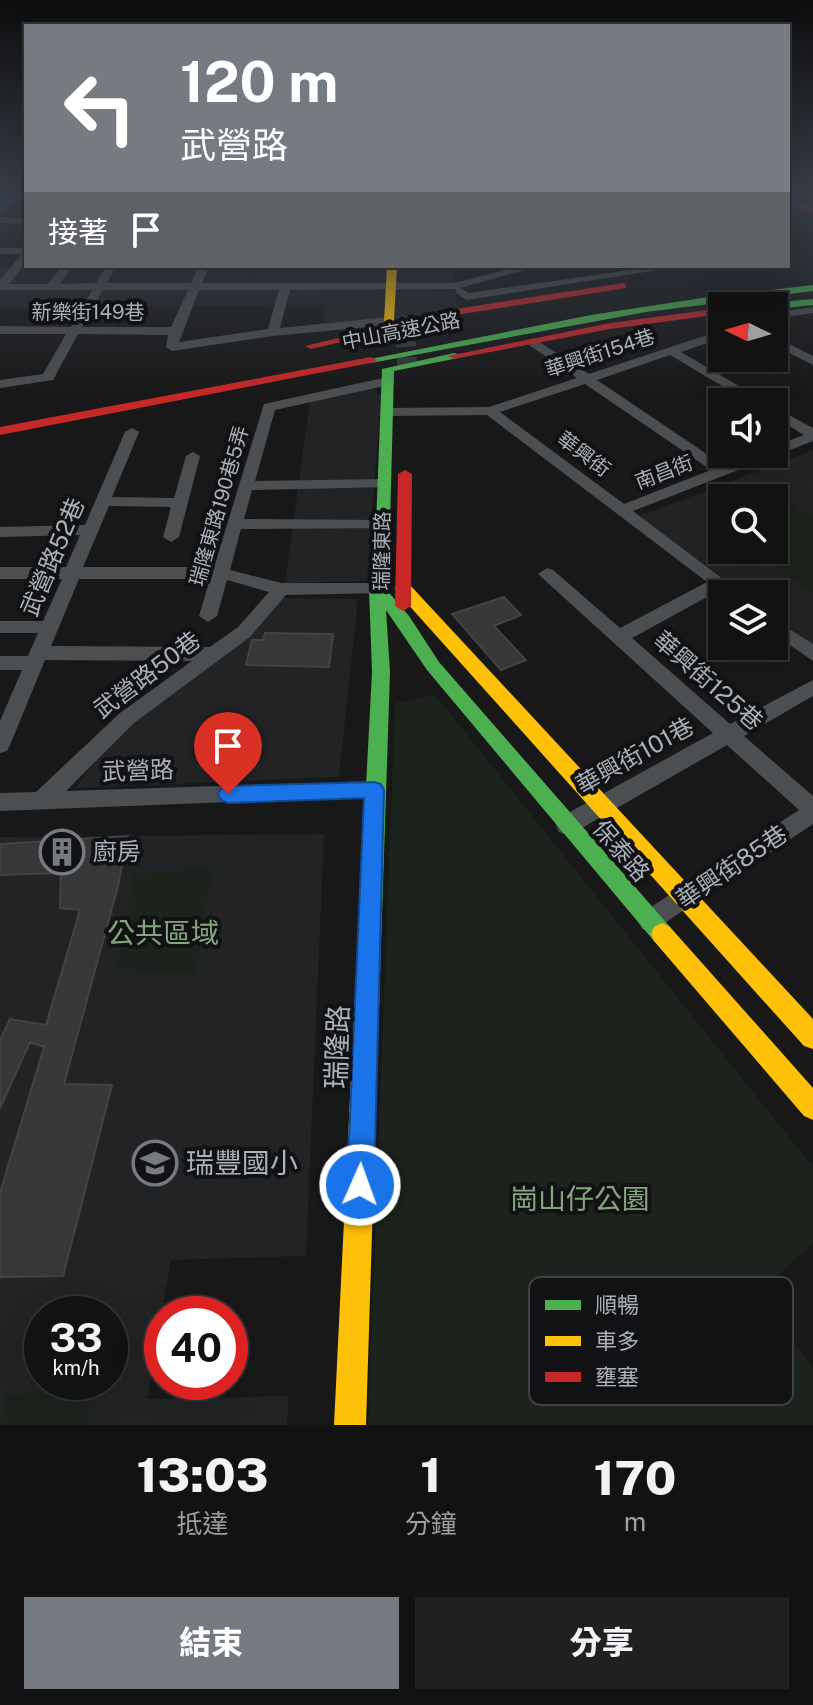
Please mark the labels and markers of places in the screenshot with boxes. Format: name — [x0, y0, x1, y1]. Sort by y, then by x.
pin — [194, 712, 262, 794]
building icon: 廚房 — [38, 828, 86, 876]
place label: 廚房 — [93, 837, 141, 865]
school or university icon: 瑞豐國小 — [131, 1139, 179, 1187]
place label: 瑞豐國小 — [186, 1146, 298, 1179]

